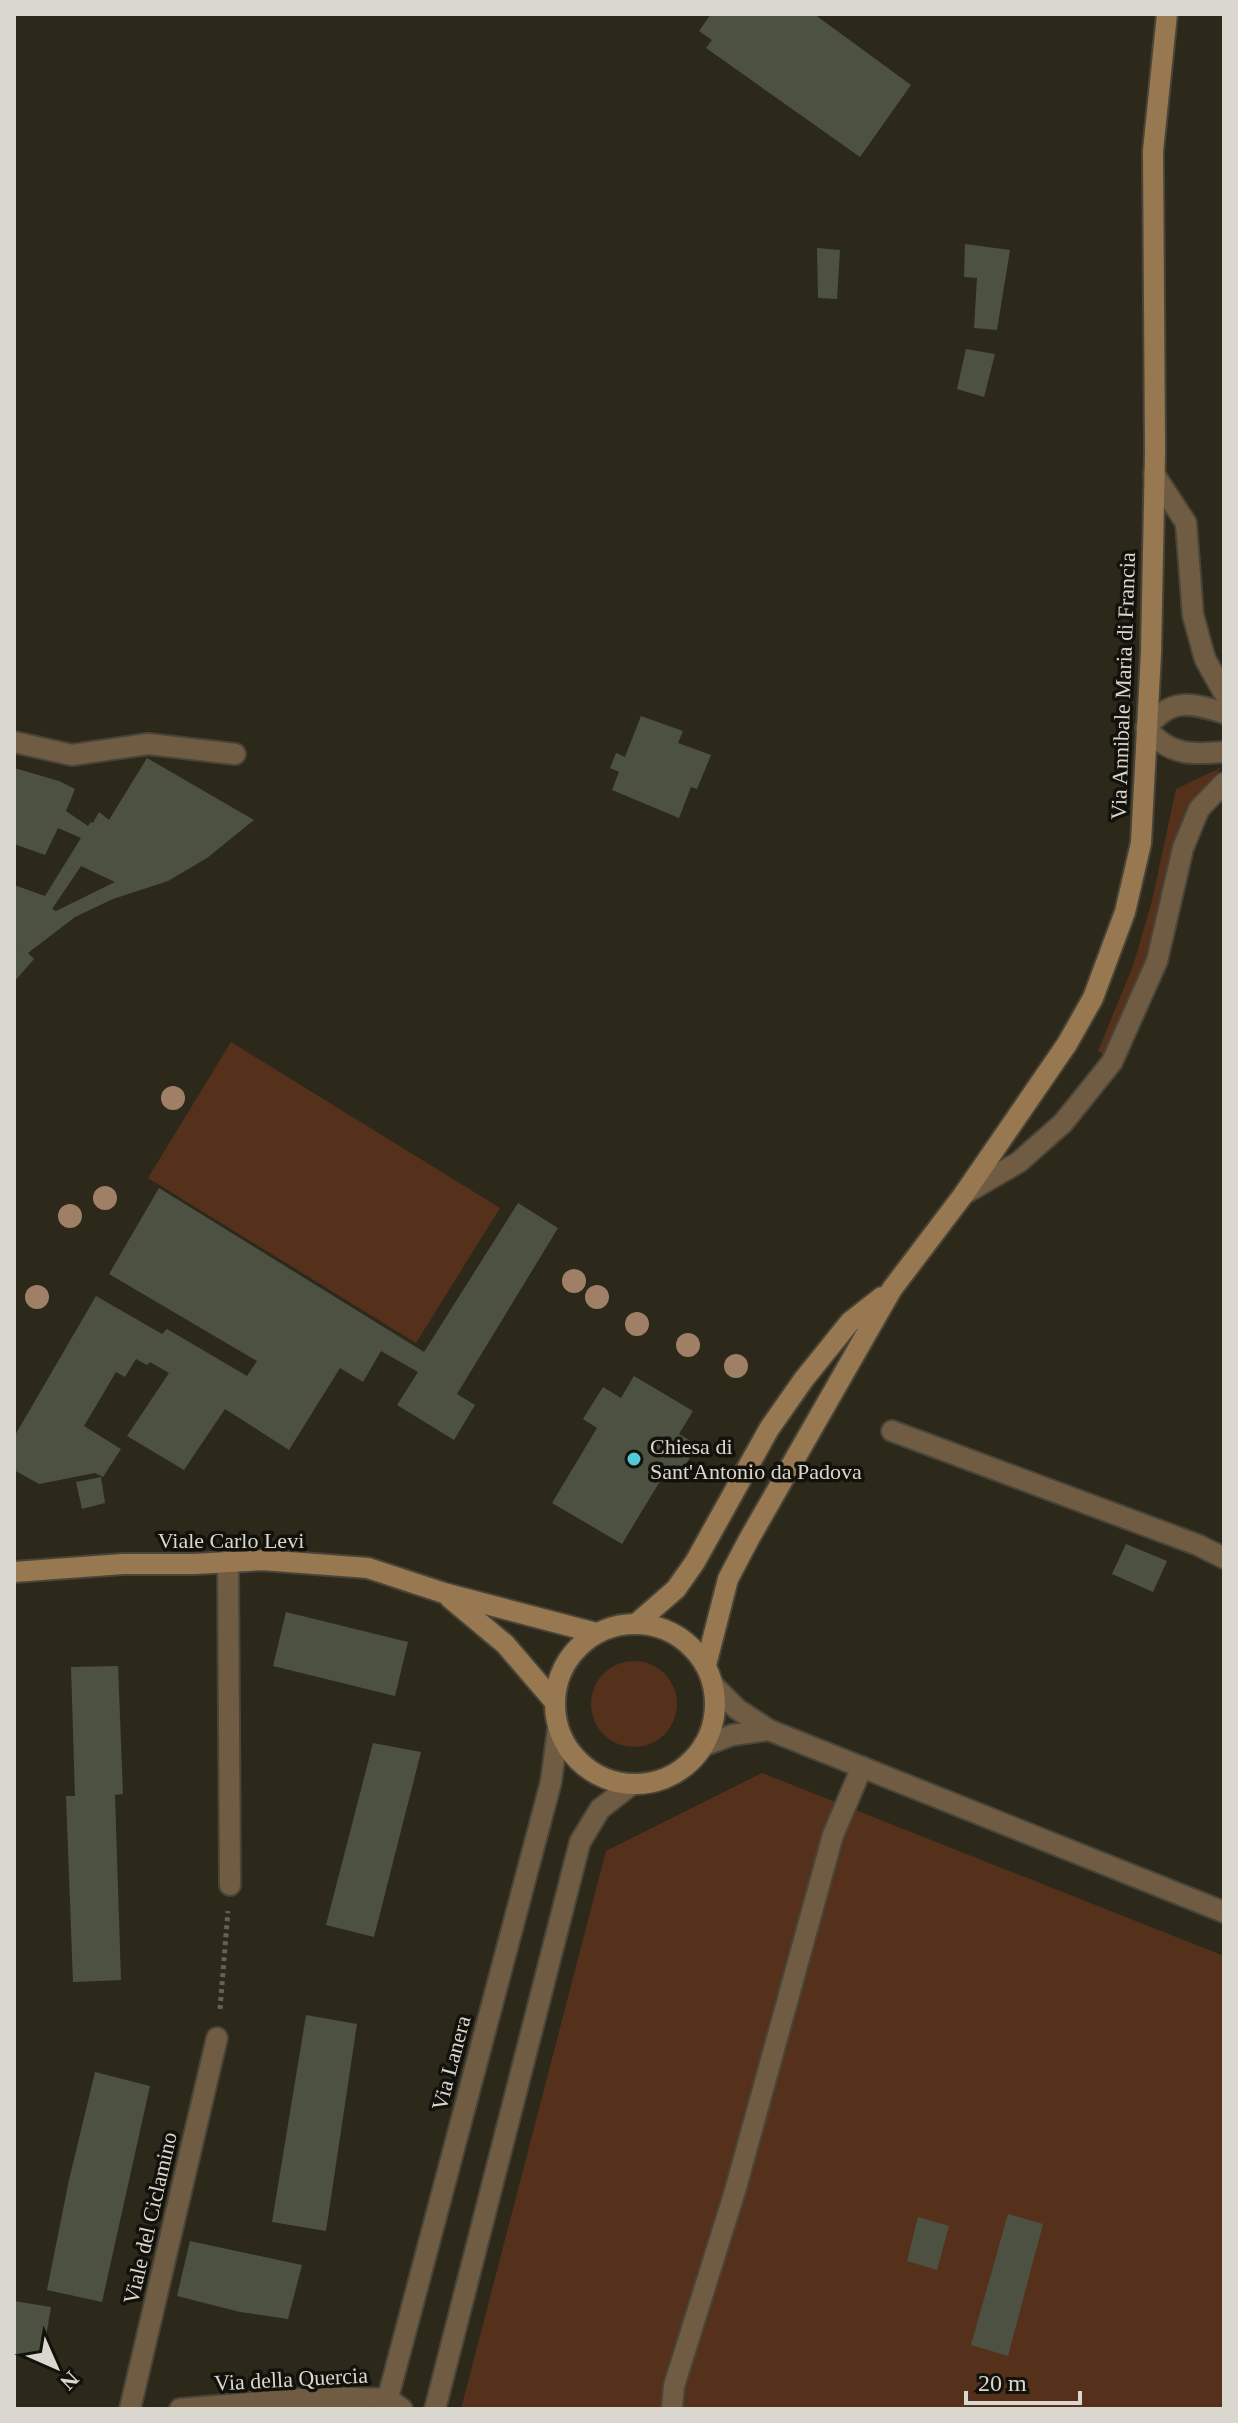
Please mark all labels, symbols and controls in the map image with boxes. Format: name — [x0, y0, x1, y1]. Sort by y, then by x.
street label: Via Annibale Maria di Francia — [1106, 552, 1140, 820]
place label: Chiesa di Sant'Antonio da Padova — [650, 1434, 862, 1484]
marker: Chiesa di Sant'Antonio da Padova — [625, 1450, 643, 1468]
street label: Viale Carlo Levi — [158, 1528, 304, 1553]
street label: Via Lanera — [426, 2013, 476, 2113]
street label: Viale del Ciclamino — [118, 2130, 182, 2306]
north arrow — [16, 2327, 96, 2407]
scale bar — [966, 2355, 1080, 2405]
street label: Via della Quercia — [214, 2362, 369, 2396]
text: N — [55, 2366, 84, 2395]
text: 20 m — [978, 2370, 1027, 2396]

